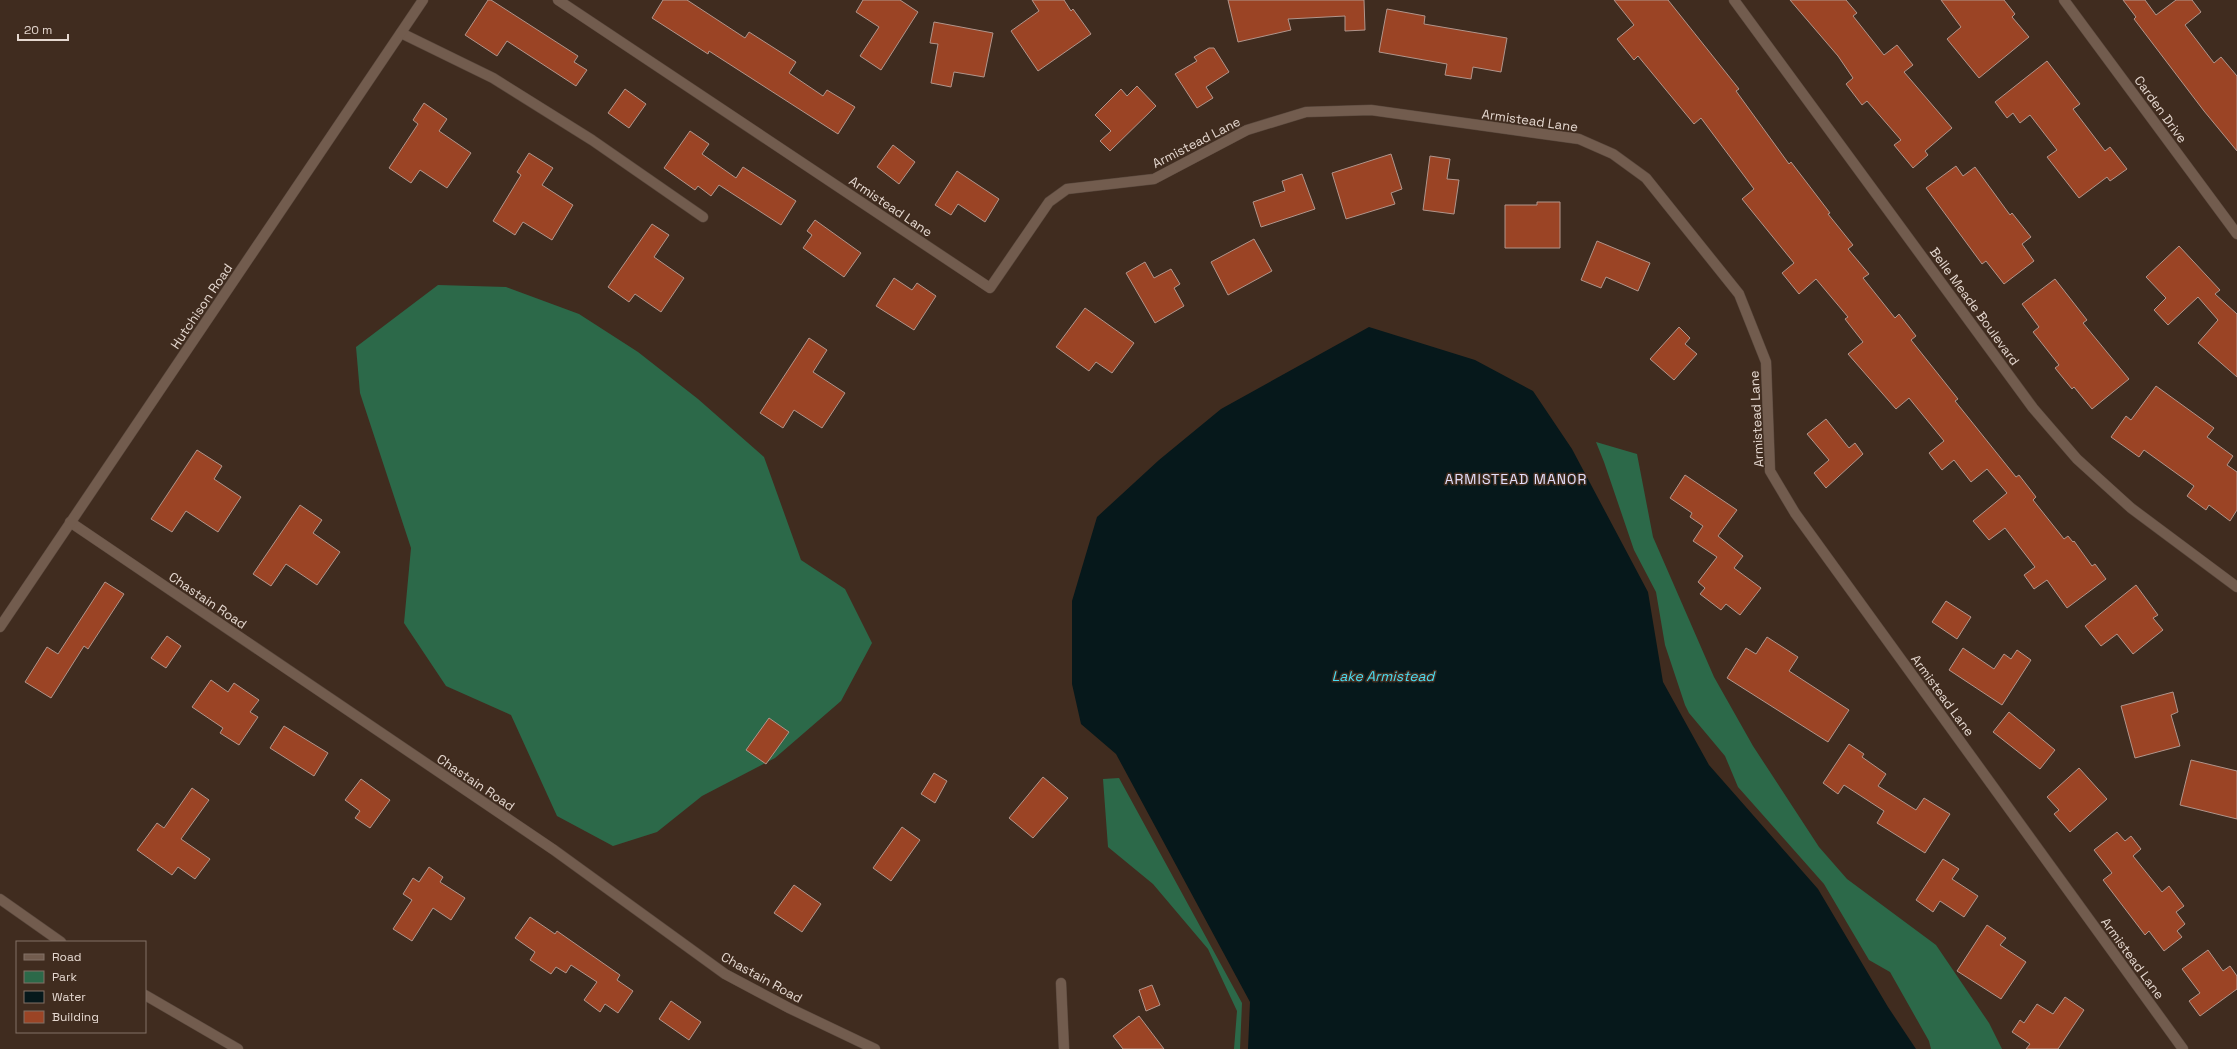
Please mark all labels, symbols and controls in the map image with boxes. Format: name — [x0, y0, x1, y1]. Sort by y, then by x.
scale bar — [18, 16, 68, 42]
text: 20 m — [24, 22, 52, 38]
street label: Carden Drive — [2130, 72, 2191, 146]
street label: Armistead Lane — [1481, 105, 1579, 136]
street label: Armistead Lane — [1149, 113, 1243, 172]
street label: Armistead Lane — [846, 172, 936, 241]
street label: Belle Meade Boulevard — [1926, 244, 2023, 369]
street label: Hutchison Road — [167, 260, 236, 352]
street label: Armistead Lane — [1745, 370, 1768, 468]
district label: ARMISTEAD MANOR — [1445, 470, 1587, 488]
street label: Chastain Road — [166, 568, 250, 633]
street label: Armistead Lane — [1907, 651, 1978, 739]
water label: Lake Armistead — [1332, 667, 1436, 685]
street label: Chastain Road — [434, 750, 518, 815]
street label: Armistead Lane — [2097, 914, 2168, 1002]
legend — [16, 941, 146, 1033]
street label: Chastain Road — [718, 948, 805, 1007]
text: Road — [52, 949, 81, 965]
text: Park — [52, 969, 77, 985]
text: Water — [52, 989, 86, 1005]
text: Building — [52, 1009, 99, 1025]

